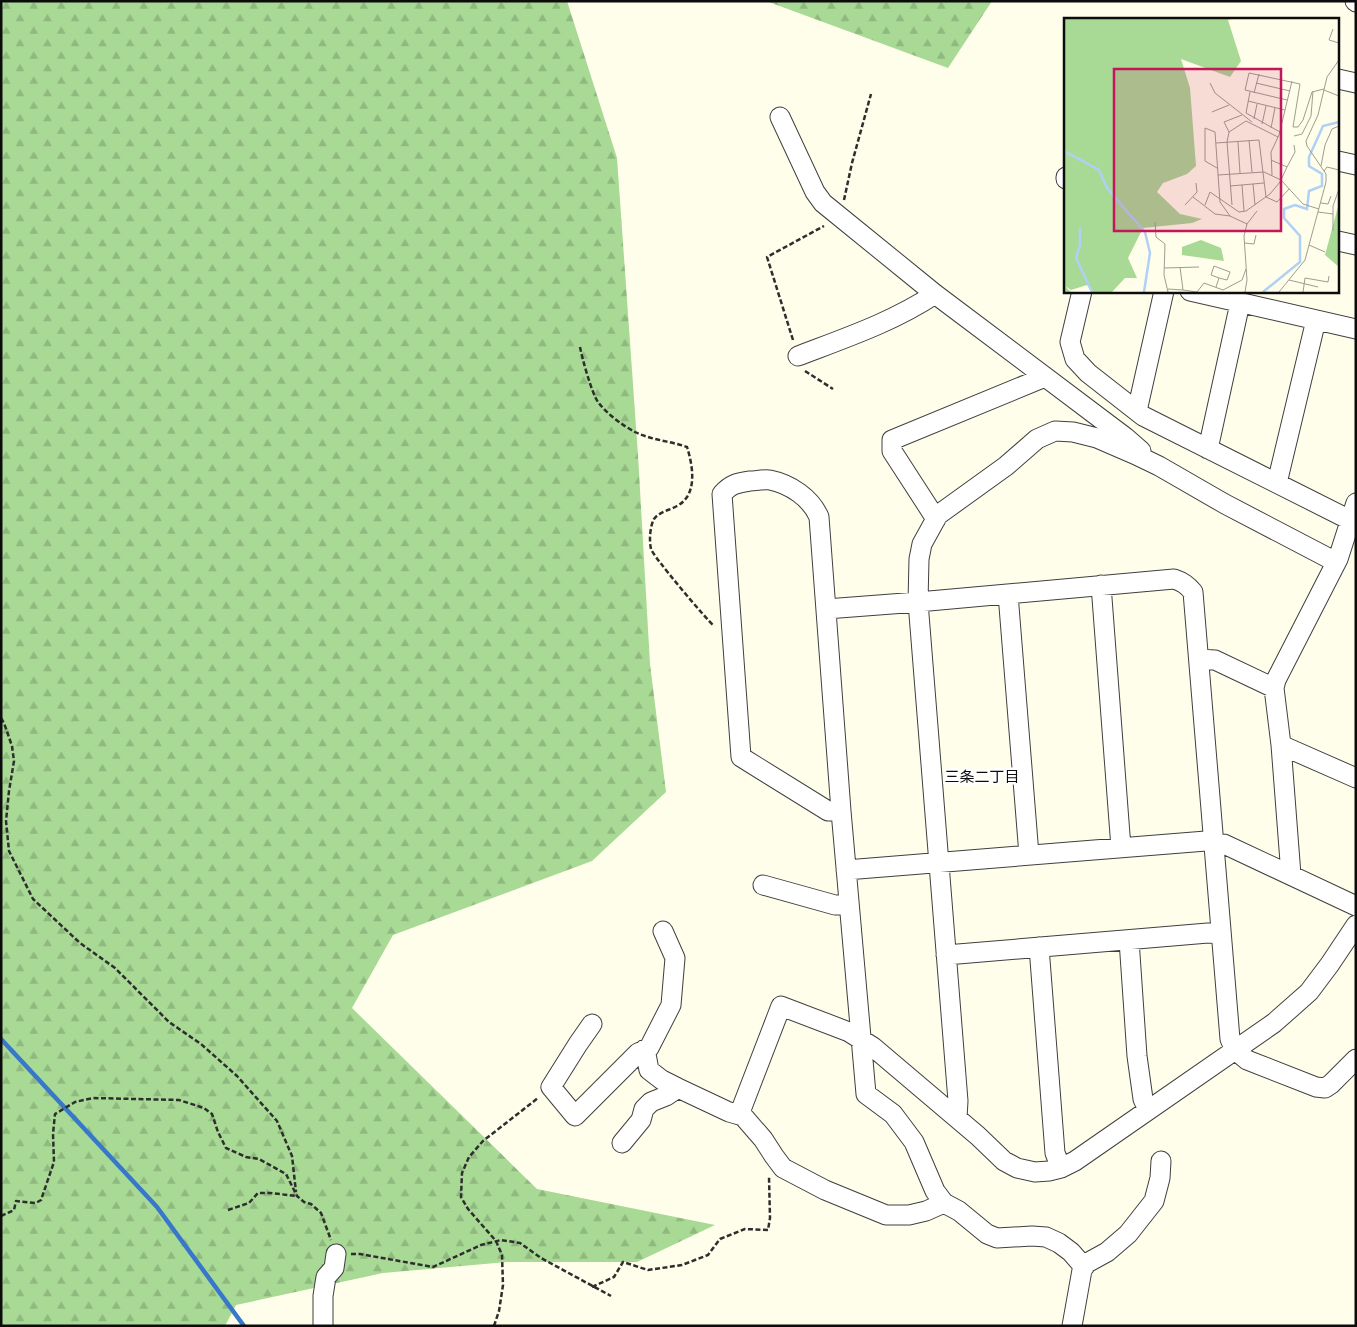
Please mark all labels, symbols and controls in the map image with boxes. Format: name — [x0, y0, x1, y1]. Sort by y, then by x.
inset map — [1064, 18, 1340, 292]
district label: 三条二丁目 — [944, 769, 1020, 785]

